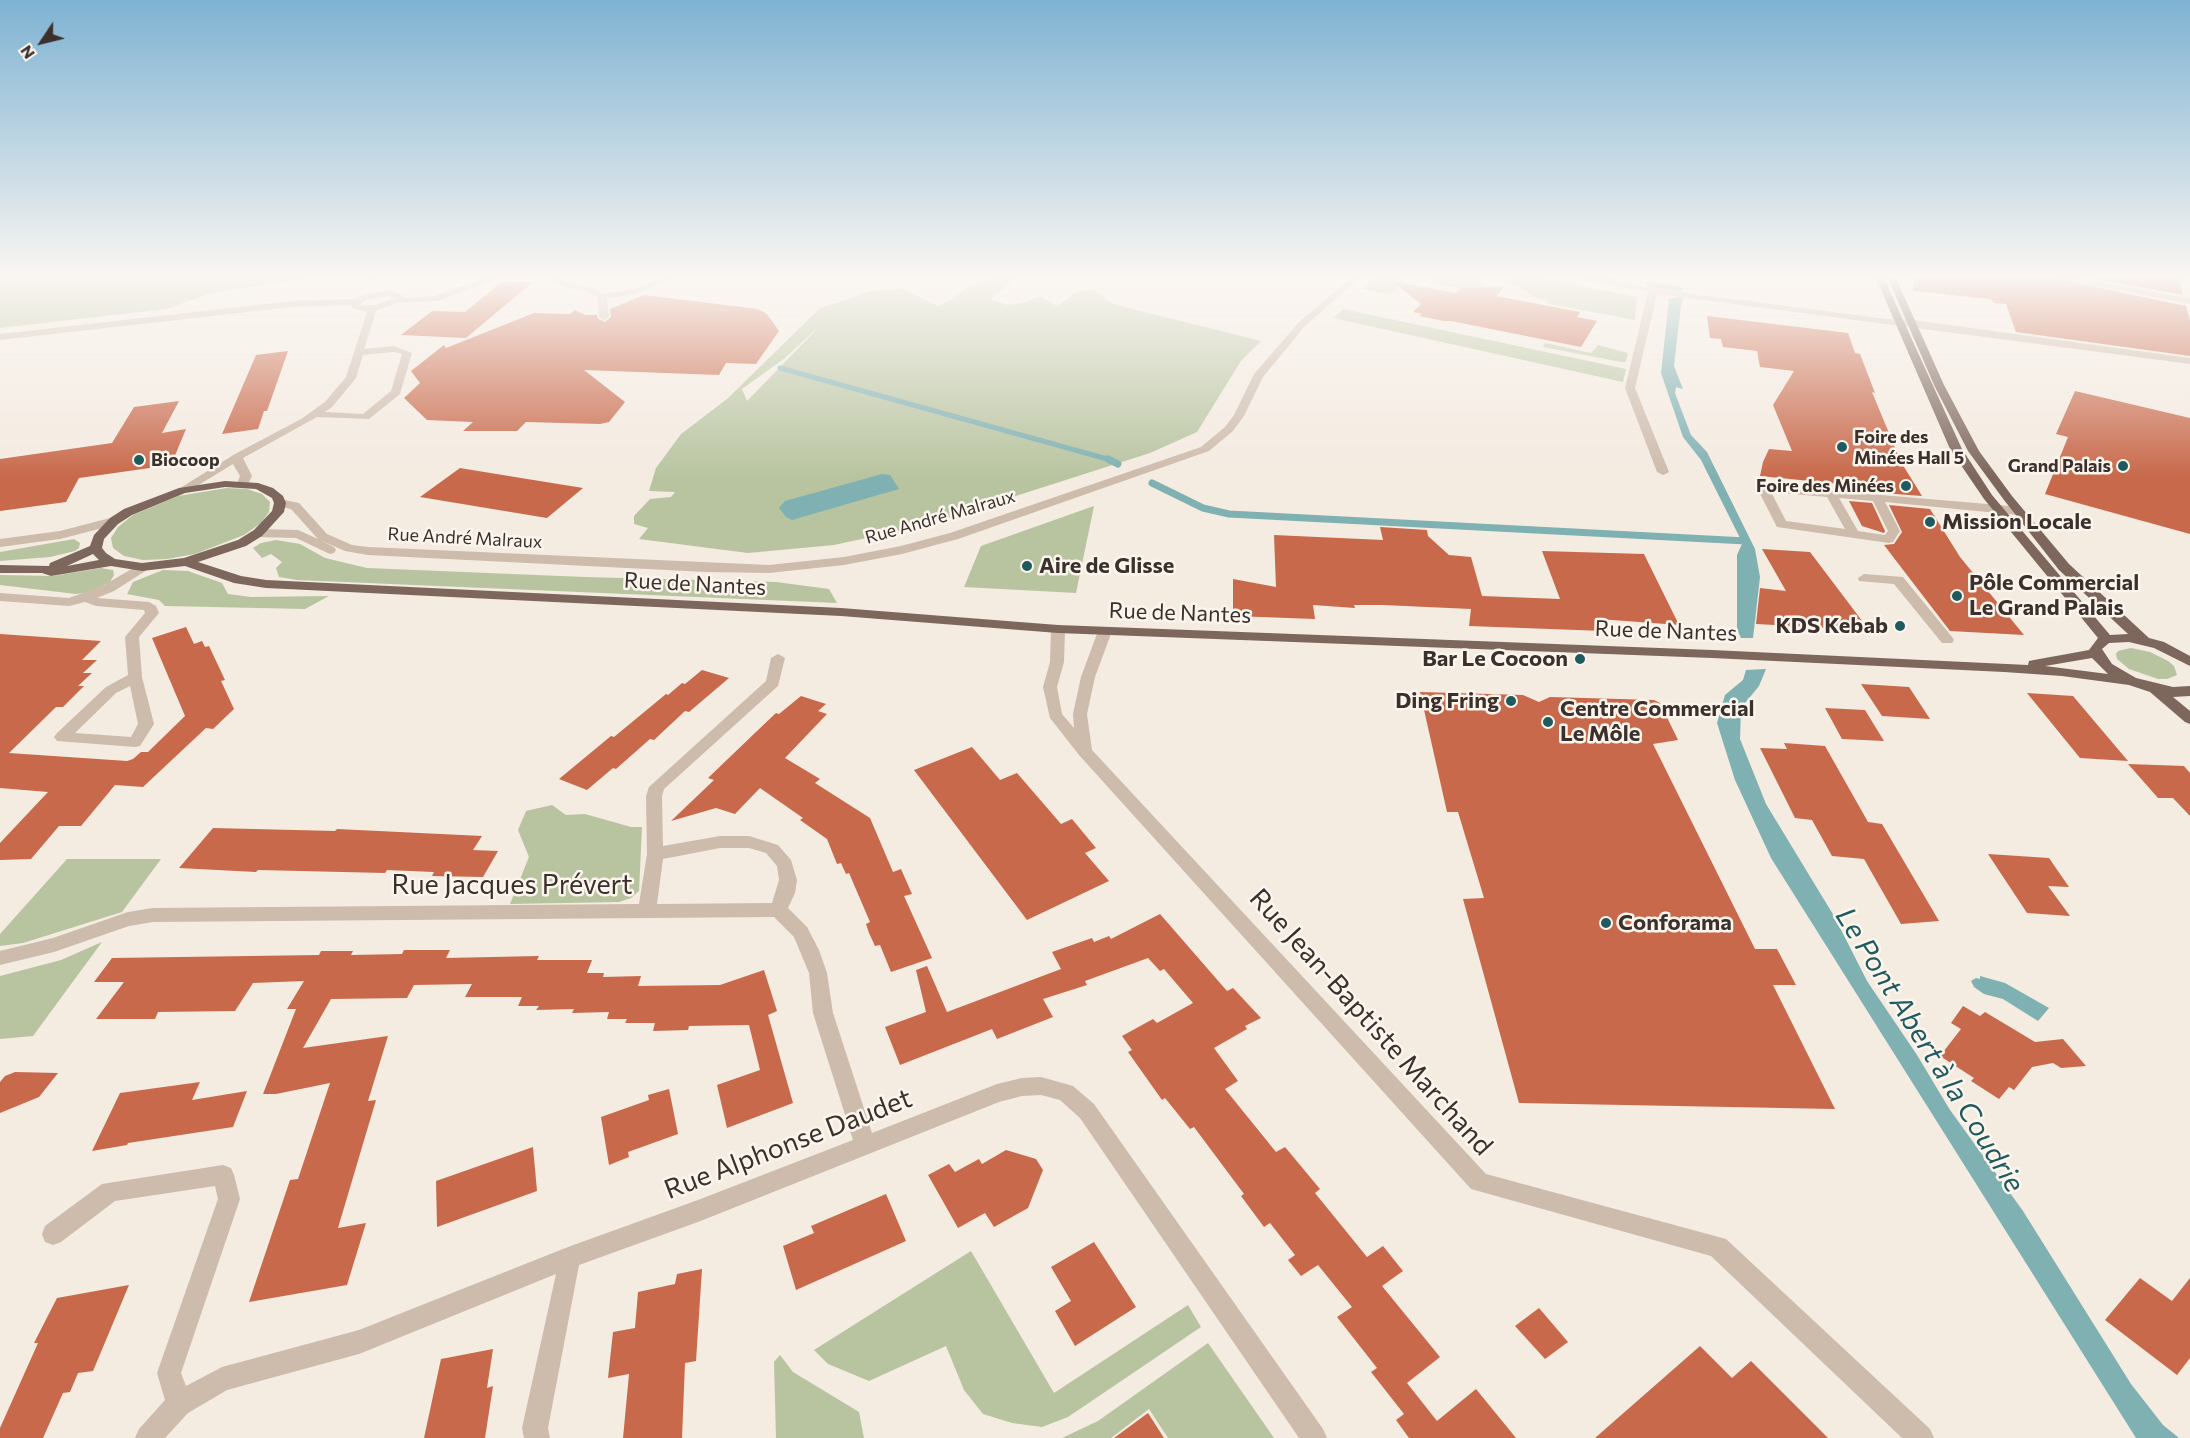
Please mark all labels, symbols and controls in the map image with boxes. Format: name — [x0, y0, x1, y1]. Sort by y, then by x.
north arrow — [12, 12, 72, 72]
text: N — [16, 42, 38, 63]
place label: Foire des Minées Hall 5 — [1854, 426, 1964, 468]
marker: Foire des Minées Hall 5 — [1835, 440, 1849, 454]
place label: Biocoop — [151, 449, 220, 471]
marker: Biocoop — [132, 453, 146, 467]
place label: Grand Palais — [2008, 455, 2111, 477]
marker: Grand Palais — [2116, 459, 2130, 473]
place label: Foire des Minées — [1756, 475, 1894, 497]
marker: Foire des Minées — [1899, 479, 1913, 493]
street label: Rue André Malraux — [863, 485, 1017, 549]
place label: Mission Locale — [1942, 509, 2092, 535]
marker: Mission Locale — [1923, 515, 1937, 529]
street label: Rue André Malraux — [387, 523, 543, 553]
place label: Aire de Glisse — [1039, 553, 1174, 579]
marker: Aire de Glisse — [1020, 559, 1034, 573]
street label: Rue de Nantes — [623, 567, 767, 601]
place label: Pôle Commercial Le Grand Palais — [1969, 570, 2139, 622]
marker: Pôle Commercial Le Grand Palais — [1950, 589, 1964, 603]
street label: Rue de Nantes — [1108, 597, 1252, 629]
place label: KDS Kebab — [1775, 613, 1888, 639]
street label: Rue de Nantes — [1594, 615, 1738, 647]
marker: KDS Kebab — [1893, 619, 1907, 633]
place label: Bar Le Cocoon — [1422, 646, 1568, 672]
marker: Bar Le Cocoon — [1573, 652, 1587, 666]
place label: Ding Fring — [1395, 688, 1499, 714]
marker: Ding Fring — [1504, 694, 1518, 708]
place label: Centre Commercial Le Môle — [1560, 696, 1755, 748]
marker: Centre Commercial Le Môle — [1541, 715, 1555, 729]
street label: Rue Jacques Prévert — [392, 869, 632, 901]
street label: Rue Jean-Baptiste Marchand — [1243, 882, 1499, 1162]
water label: Le Pont Abert à la Coudrie — [1828, 901, 2032, 1199]
place label: Conforama — [1618, 910, 1732, 936]
marker: Conforama — [1599, 916, 1613, 930]
street label: Rue Alphonse Daudet — [660, 1082, 916, 1206]

